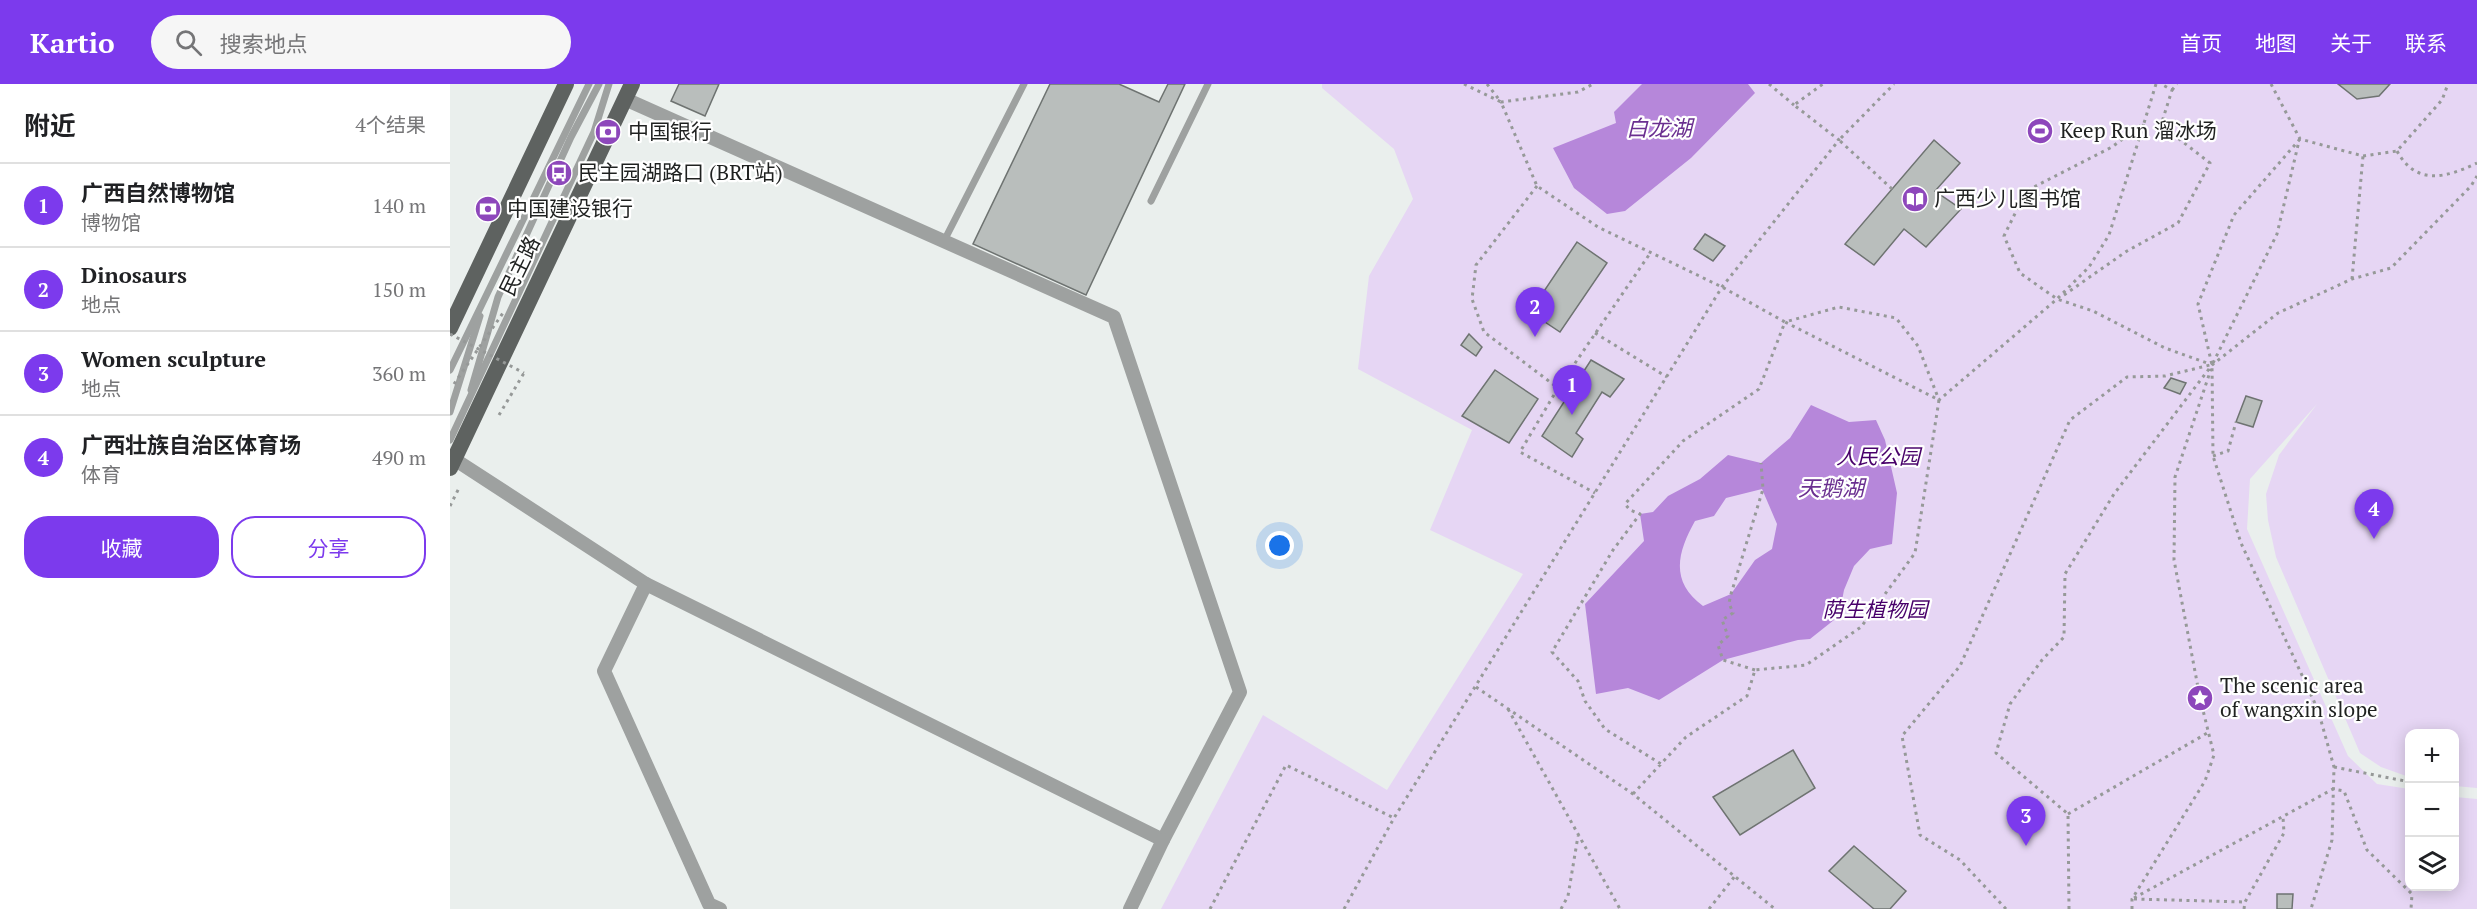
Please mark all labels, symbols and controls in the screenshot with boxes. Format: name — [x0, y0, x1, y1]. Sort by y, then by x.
search box — [151, 15, 571, 69]
text: Kartio — [30, 24, 115, 61]
icon: search — [172, 26, 205, 59]
text: 搜索地点 — [220, 29, 308, 58]
text: 首页 — [2180, 29, 2222, 57]
text: 地图 — [2255, 29, 2297, 57]
text: 关于 — [2330, 29, 2372, 57]
text: 联系 — [2405, 29, 2447, 57]
text: 附近 — [24, 108, 76, 142]
text: 4个结果 — [355, 111, 426, 138]
water label: 白龙湖 — [1626, 113, 1695, 142]
sports icon: Keep Run 溜冰场 — [2025, 116, 2055, 146]
place label: Keep Run 溜冰场 — [2060, 116, 2217, 144]
bank icon: 中国银行 — [593, 117, 623, 147]
place label: 中国银行 — [628, 117, 712, 145]
bus stop icon: 民主园湖路口 (BRT站) — [544, 158, 574, 188]
place label: 民主园湖路口 (BRT站) — [578, 158, 783, 186]
text: 广西自然博物馆 — [81, 178, 235, 207]
library icon: 广西少儿图书馆 — [1900, 184, 1930, 214]
place label: 广西少儿图书馆 — [1934, 184, 2081, 212]
text: 1 — [38, 192, 49, 219]
text: 140 m — [372, 192, 426, 219]
bank icon: 中国建设银行 — [473, 194, 503, 224]
place label: 中国建设银行 — [507, 194, 633, 222]
text: 博物馆 — [81, 209, 141, 236]
street label: 民主路 — [493, 231, 545, 300]
text: Dinosaurs — [81, 260, 187, 289]
text: 2 — [38, 276, 49, 303]
text: 150 m — [372, 276, 426, 303]
pin: 2 — [1516, 288, 1554, 337]
text: 地点 — [81, 291, 121, 318]
text: Women sculpture — [81, 344, 266, 373]
text: 3 — [38, 360, 49, 387]
text: 360 m — [372, 360, 426, 387]
pin: 1 — [1552, 366, 1592, 415]
text: 地点 — [81, 375, 121, 402]
text: 广西壮族自治区体育场 — [81, 430, 301, 459]
park label: 人民公园 — [1836, 442, 1923, 470]
text: 4 — [38, 444, 49, 471]
text: 490 m — [372, 444, 426, 471]
text: 体育 — [81, 461, 121, 488]
water label: 天鹅湖 — [1798, 473, 1867, 502]
pin: 4 — [2354, 490, 2394, 539]
button: 收藏 — [24, 516, 219, 578]
button: 分享 — [231, 516, 426, 578]
your location — [1265, 531, 1294, 560]
park label: 荫生植物园 — [1823, 595, 1930, 623]
place label: The scenic area of wangxin slope — [2220, 671, 2378, 723]
place icon: The scenic area of wangxin slope — [2185, 683, 2215, 713]
map controls — [2405, 729, 2459, 891]
button: + — [2405, 729, 2459, 783]
button: − — [2405, 783, 2459, 837]
pin: 3 — [2006, 796, 2046, 846]
button: layers — [2405, 837, 2459, 891]

